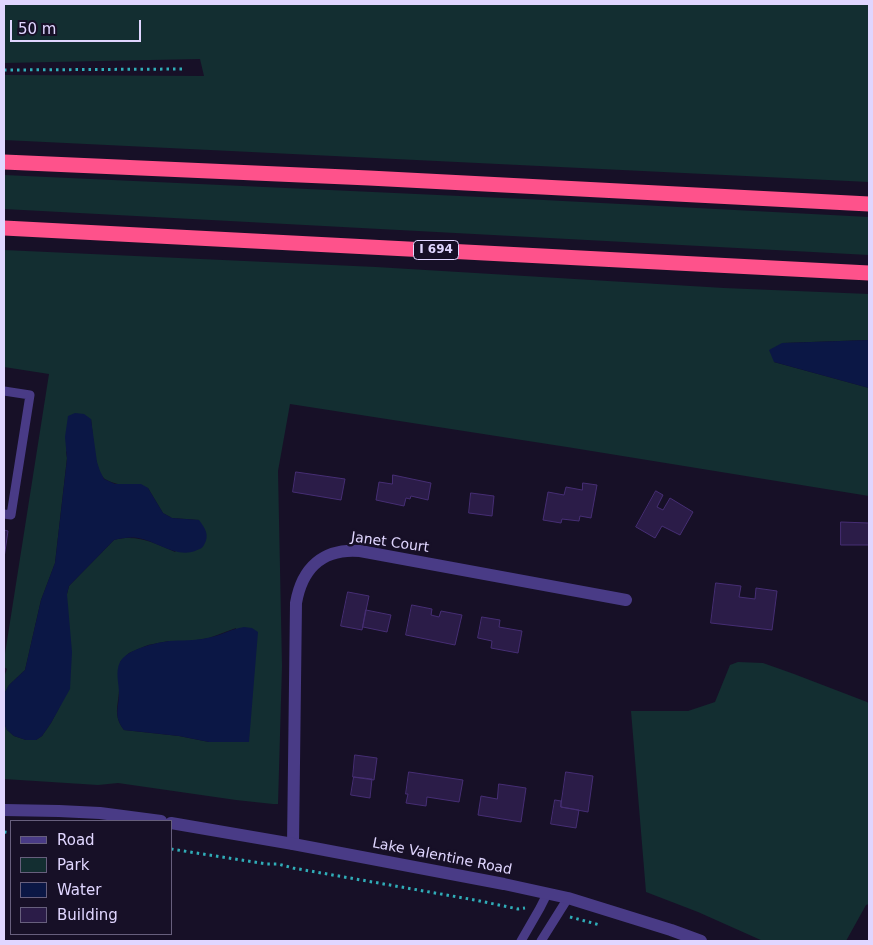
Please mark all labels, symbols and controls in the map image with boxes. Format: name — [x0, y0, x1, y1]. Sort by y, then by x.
scale bar — [12, 10, 144, 42]
text: 50 m — [18, 20, 56, 38]
road number: I 694 — [414, 240, 458, 260]
street label: Janet Court — [350, 529, 430, 557]
legend — [10, 820, 172, 935]
text: Road — [57, 831, 95, 849]
street label: Lake Valentine Road — [371, 835, 513, 879]
text: Park — [57, 856, 89, 874]
text: Water — [57, 881, 101, 899]
text: Building — [57, 906, 118, 924]

